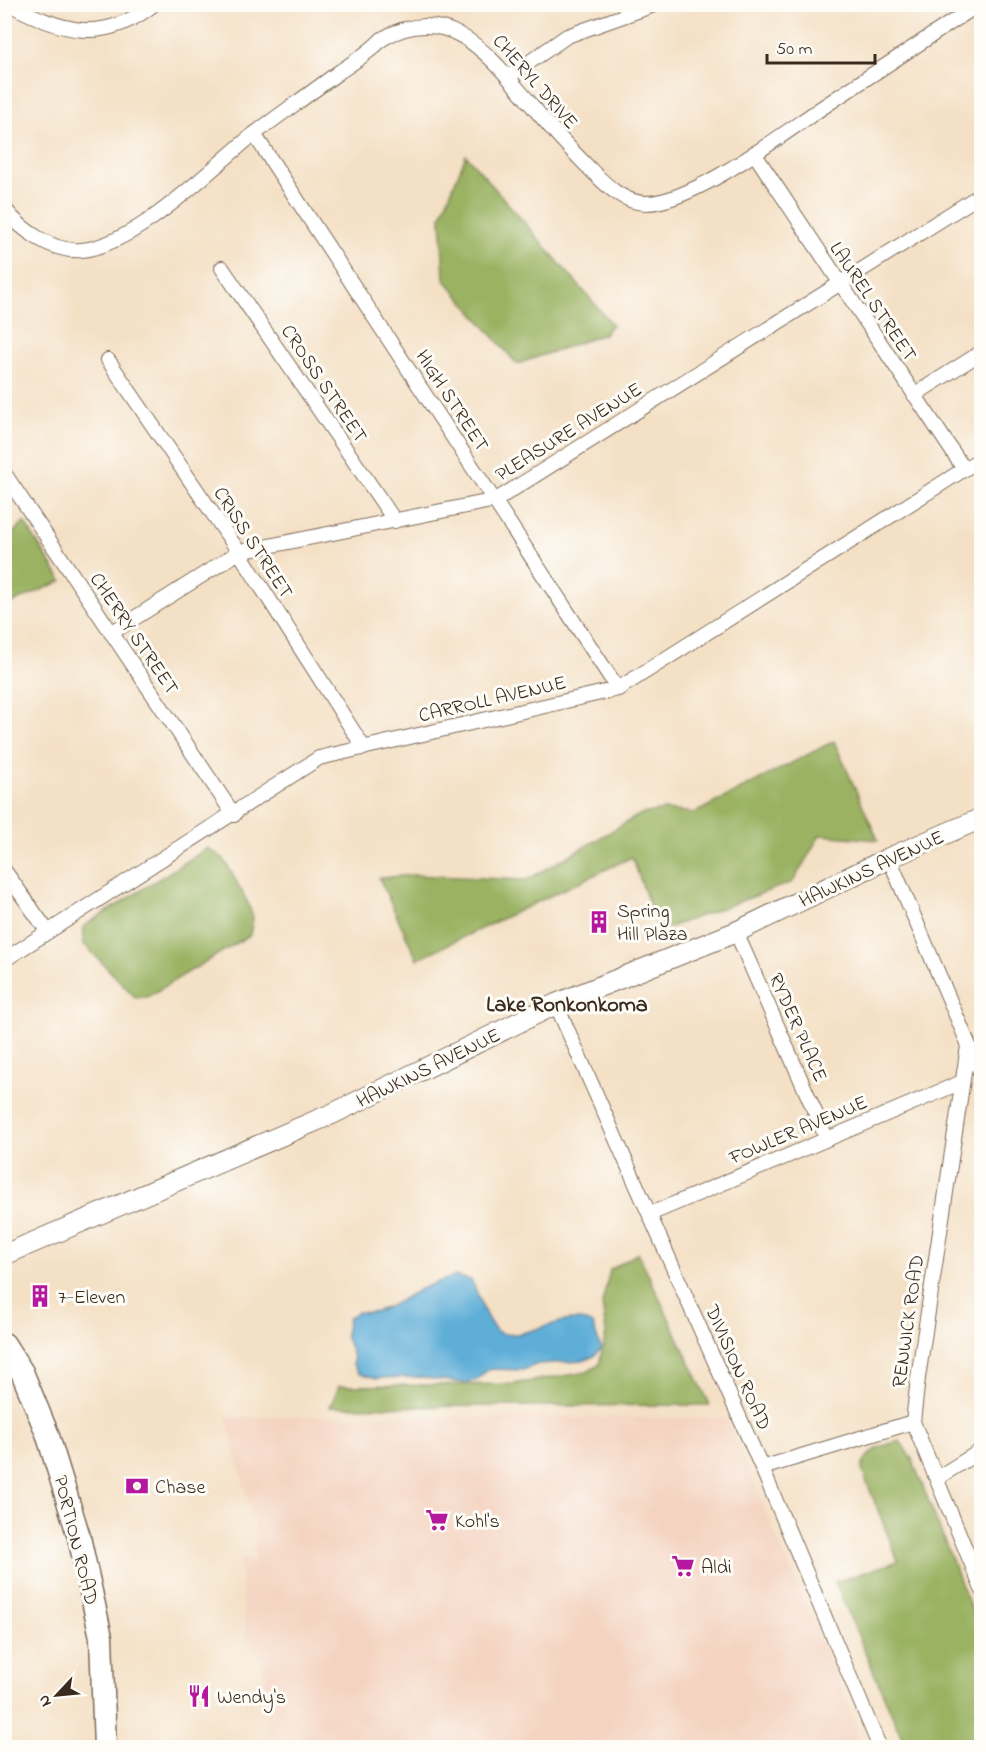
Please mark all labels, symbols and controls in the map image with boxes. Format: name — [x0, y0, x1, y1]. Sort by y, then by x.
scale bar — [767, 27, 875, 65]
street label: CHERYL DRIVE — [484, 29, 584, 137]
text: 50 m — [776, 37, 813, 63]
street label: LAUREL STREET — [821, 237, 923, 368]
street label: CROSS STREET — [273, 319, 373, 449]
street label: HIGH STREET — [407, 345, 495, 458]
street label: PLEASURE AVENUE — [490, 376, 648, 490]
street label: CRISS STREET — [205, 482, 299, 605]
street label: CHERRY STREET — [81, 567, 185, 701]
street label: CARROLL AVENUE — [416, 669, 569, 732]
street label: HAWKINS AVENUE — [795, 824, 949, 917]
place label: Spring Hill Plaza — [617, 898, 688, 950]
building icon: Spring Hill Plaza — [586, 909, 612, 935]
street label: RYDER PLACE — [760, 969, 834, 1087]
district label: Lake Ronkonkoma — [486, 990, 648, 1022]
street label: HAWKINS AVENUE — [352, 1022, 506, 1117]
street label: FOWLER AVENUE — [724, 1089, 873, 1174]
street label: RENWICK ROAD — [886, 1253, 933, 1390]
building icon: 7-Eleven — [27, 1283, 53, 1309]
place label: 7-Eleven — [58, 1284, 125, 1313]
street label: DIVISION ROAD — [696, 1300, 777, 1435]
street label: PORTION ROAD — [44, 1473, 105, 1608]
bank icon: Chase — [124, 1473, 150, 1499]
place label: Chase — [155, 1474, 205, 1503]
supermarket icon: Kohl's — [424, 1507, 450, 1533]
place label: Kohl's — [455, 1508, 500, 1537]
supermarket icon: Aldi — [670, 1553, 696, 1579]
place label: Aldi — [701, 1554, 732, 1583]
north arrow — [27, 1665, 87, 1725]
restaurant icon: Wendy's — [186, 1683, 212, 1709]
place label: Wendy's — [217, 1684, 286, 1713]
text: N — [32, 1690, 58, 1711]

